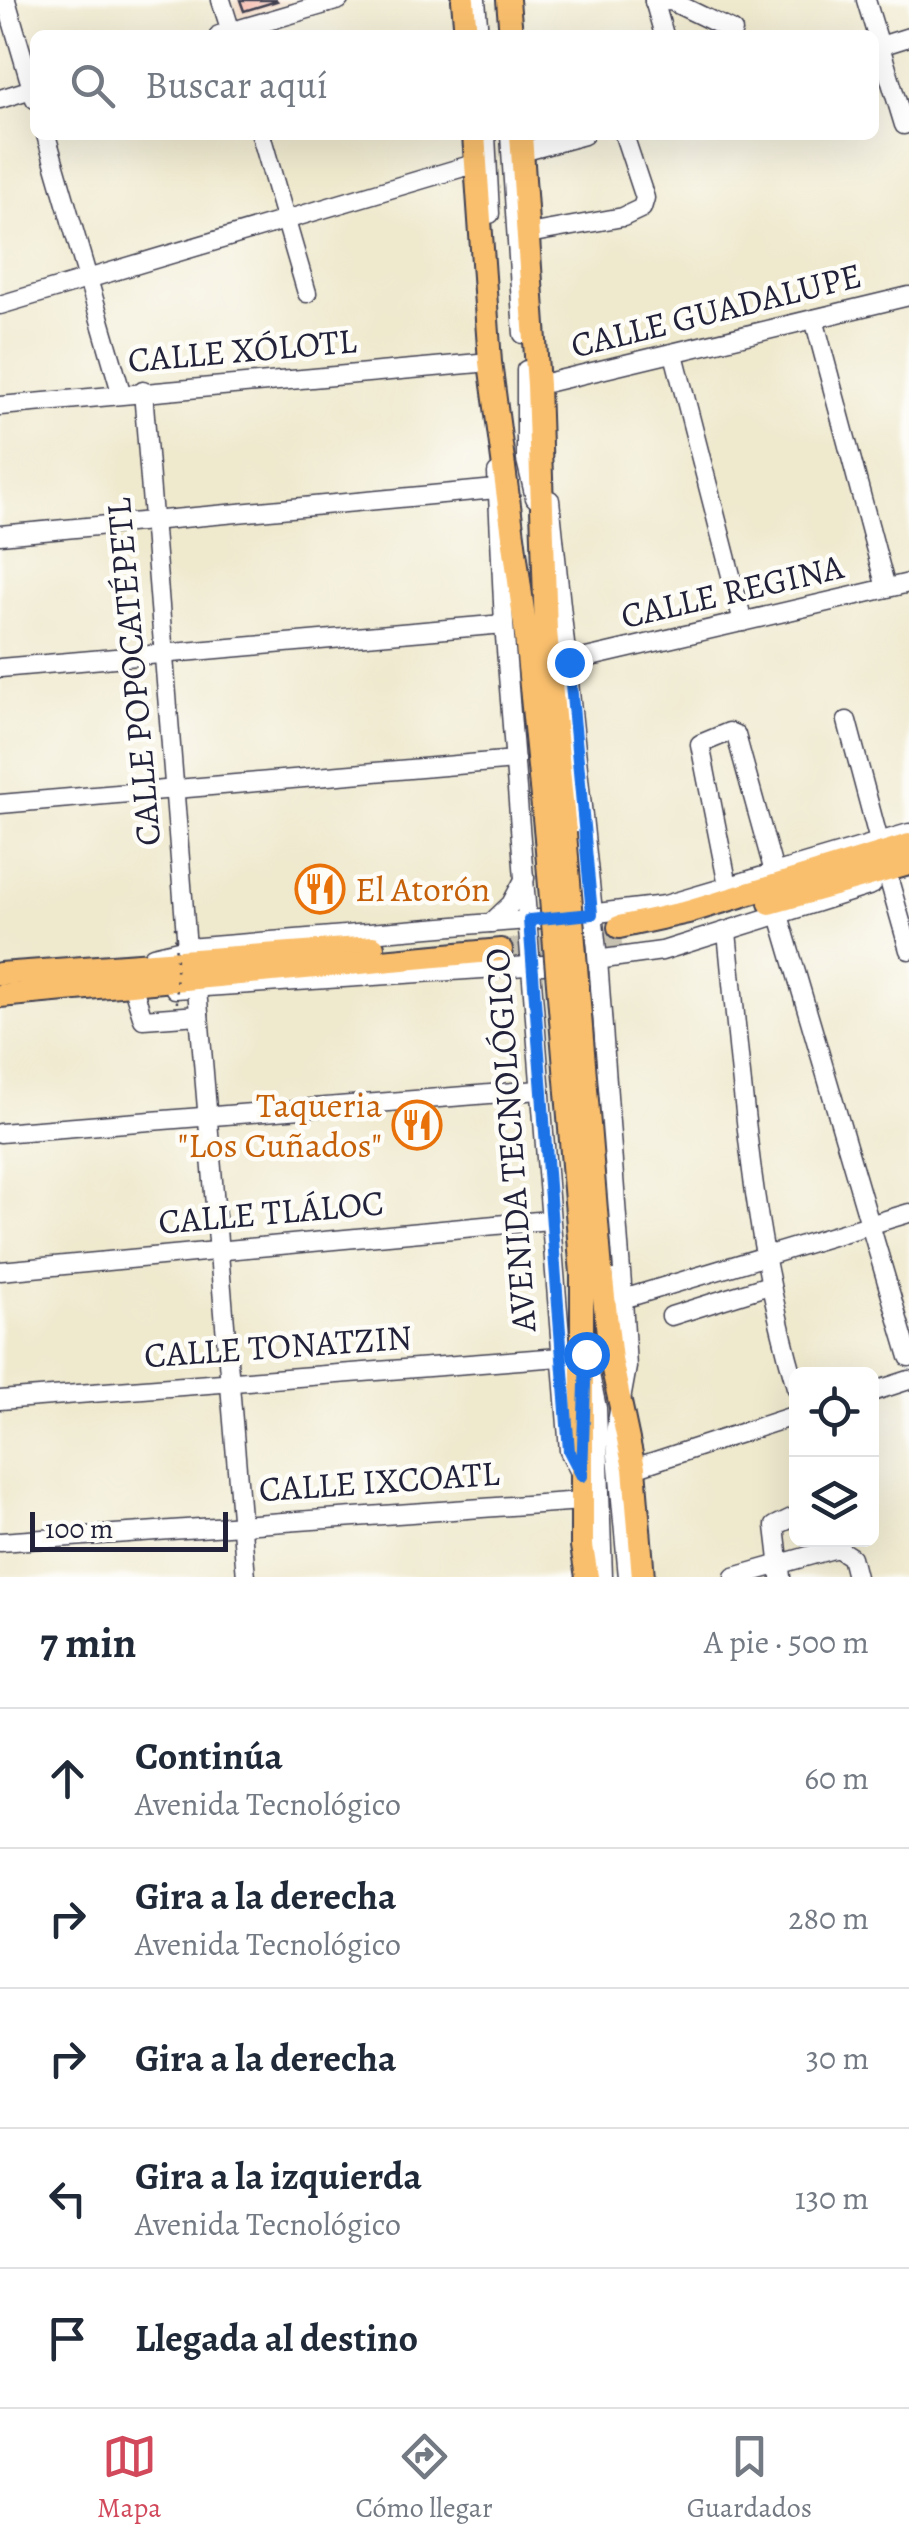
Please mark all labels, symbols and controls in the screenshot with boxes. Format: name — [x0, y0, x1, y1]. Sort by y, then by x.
search box — [30, 30, 879, 140]
icon: search — [65, 58, 120, 113]
text: Buscar aquí — [145, 59, 328, 111]
street label: CALLE GUADALUPE — [566, 251, 866, 369]
street label: CALLE XÓLOTL — [126, 316, 358, 384]
street label: CALLE POPOCATÉPETL — [94, 496, 172, 848]
street label: CALLE REGINA — [616, 542, 848, 640]
route end — [547, 640, 593, 686]
restaurant icon: El Atorón — [294, 863, 346, 915]
place label: El Atorón — [355, 865, 490, 913]
street label: AVENIDA TECNOLÓGICO — [473, 947, 547, 1334]
place label: Taqueria "Los Cuñados" — [178, 1081, 383, 1169]
restaurant icon: Taqueria "Los Cuñados" — [391, 1099, 443, 1151]
street label: CALLE TLÁLOC — [156, 1178, 386, 1246]
street label: CALLE TONATZIN — [143, 1313, 413, 1379]
route start — [564, 1332, 610, 1378]
map controls — [789, 1367, 879, 1547]
button: locate — [789, 1367, 879, 1457]
street label: CALLE IXCOATL — [257, 1449, 501, 1513]
button: layers — [789, 1457, 879, 1547]
scale bar — [30, 1507, 228, 1552]
text: 100 m — [45, 1510, 113, 1548]
text: 7 min — [40, 1614, 136, 1671]
text: A pie · 500 m — [704, 1620, 869, 1664]
text: Continúa — [135, 1730, 283, 1782]
icon: ahead — [40, 1751, 95, 1806]
text: 60 m — [804, 1756, 869, 1800]
text: Avenida Tecnológico — [135, 1782, 401, 1826]
text: Gira a la derecha — [135, 1870, 396, 1922]
icon: right — [40, 1891, 95, 1946]
text: 280 m — [788, 1896, 869, 1940]
text: Avenida Tecnológico — [135, 1922, 401, 1966]
icon: right — [40, 2031, 95, 2086]
text: Gira a la derecha — [135, 2032, 396, 2084]
text: 30 m — [806, 2036, 869, 2080]
text: Gira a la izquierda — [135, 2150, 422, 2202]
icon: left — [40, 2171, 95, 2226]
text: 130 m — [795, 2176, 869, 2220]
text: Avenida Tecnológico — [135, 2202, 401, 2246]
icon: arrive — [40, 2311, 95, 2366]
text: Llegada al destino — [135, 2312, 418, 2364]
tab: Mapa — [97, 2429, 161, 2527]
tab: Cómo llegar — [356, 2429, 493, 2527]
tab: Guardados — [687, 2429, 812, 2527]

